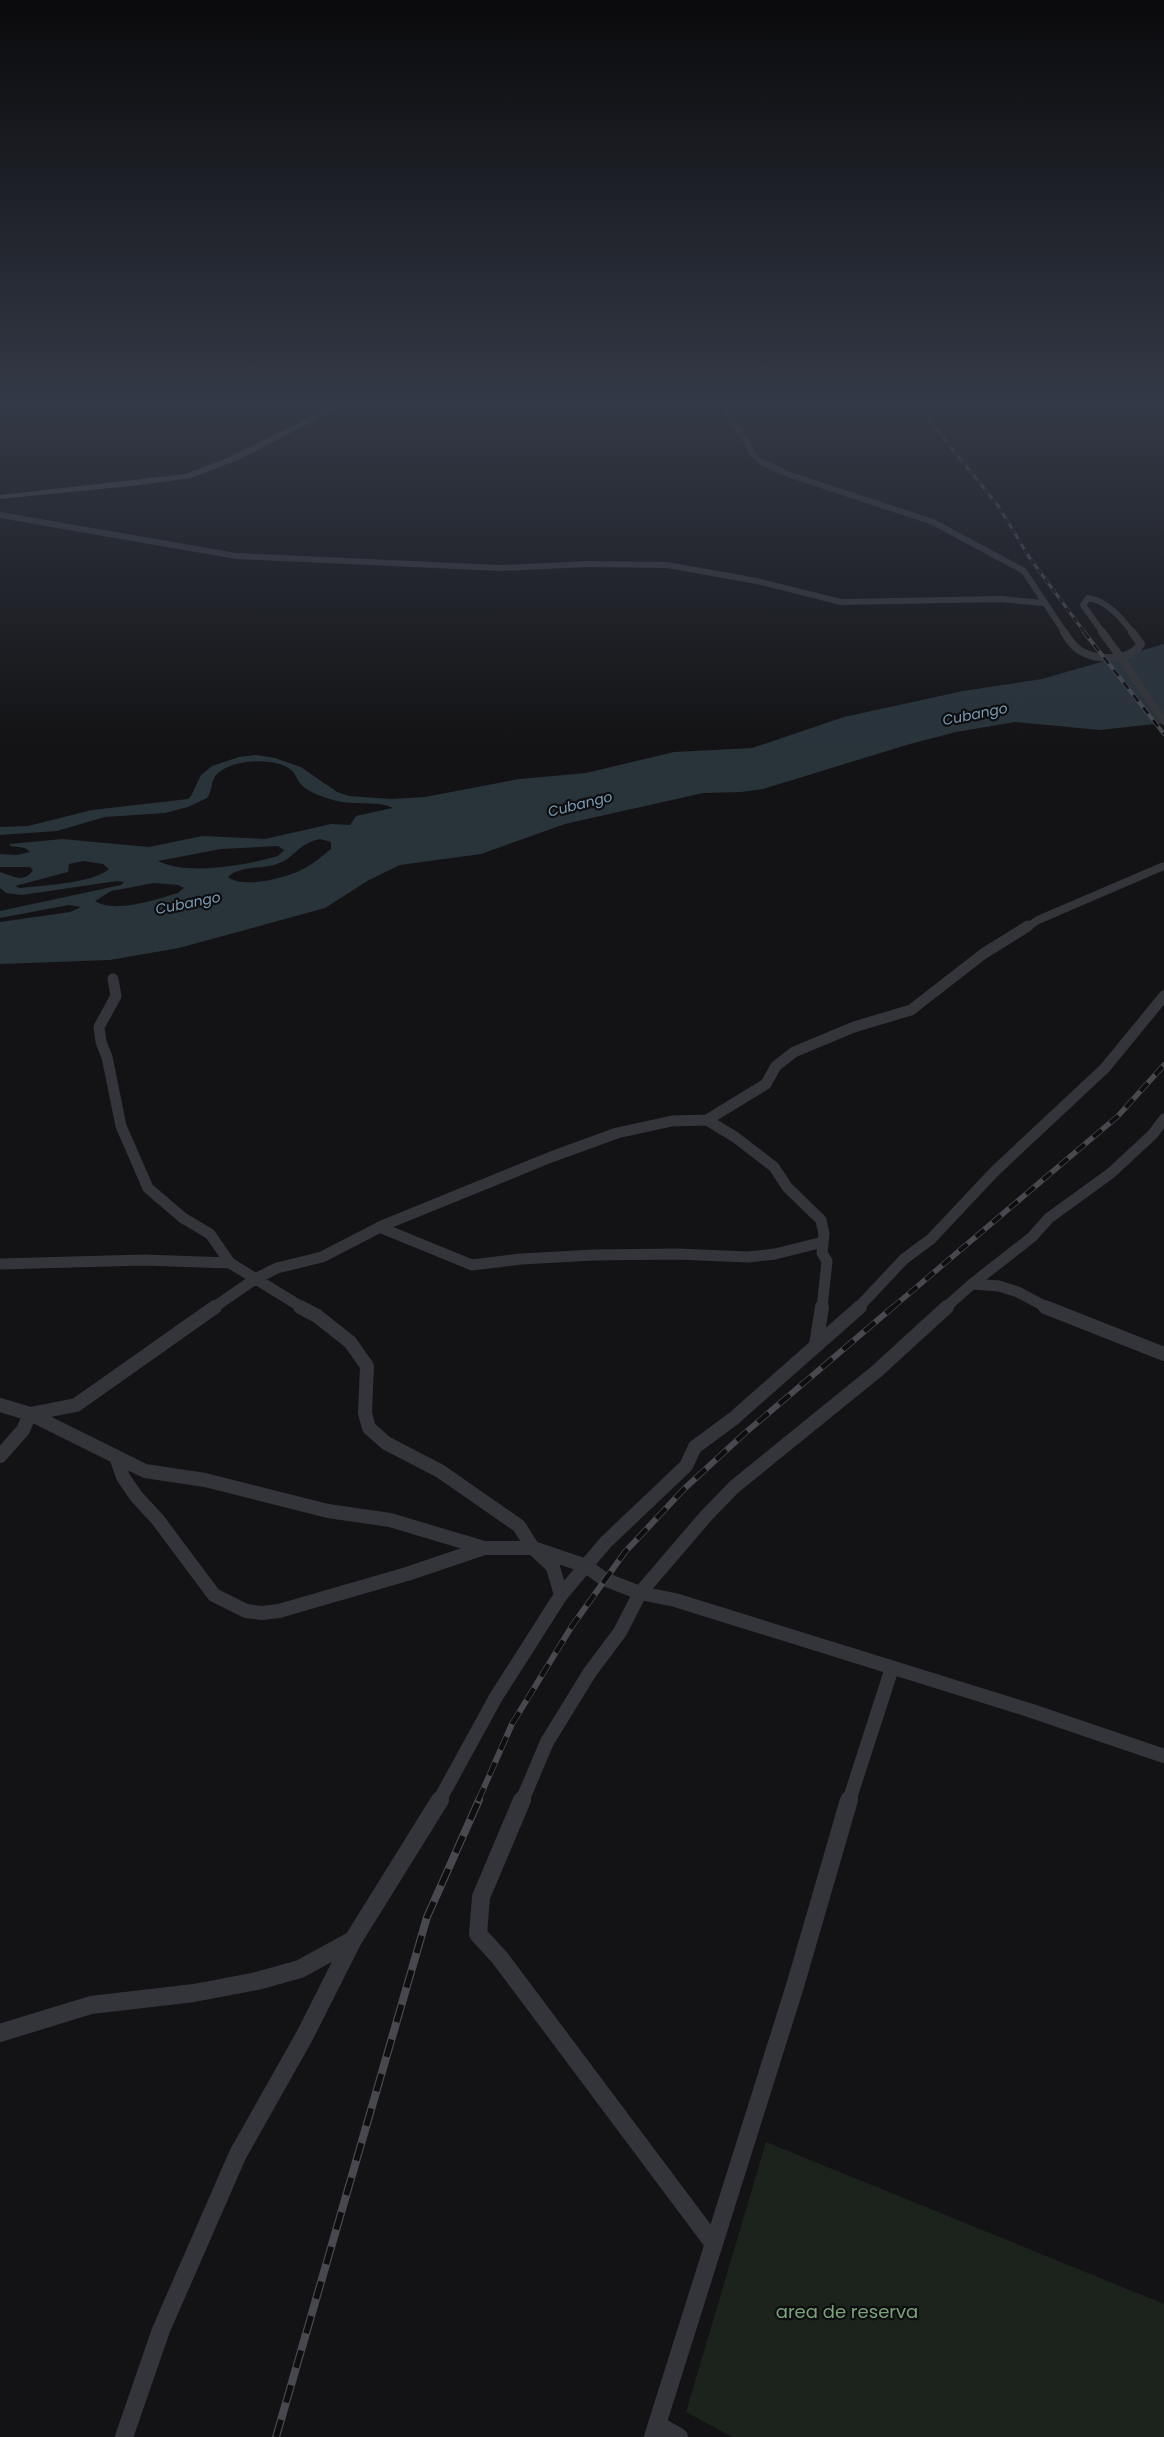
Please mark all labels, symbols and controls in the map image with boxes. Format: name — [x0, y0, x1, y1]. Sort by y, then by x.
water label: Cubango — [941, 698, 1009, 730]
water label: Cubango — [546, 786, 615, 822]
water label: Cubango — [154, 887, 222, 919]
park label: area de reserva — [776, 2299, 918, 2324]

